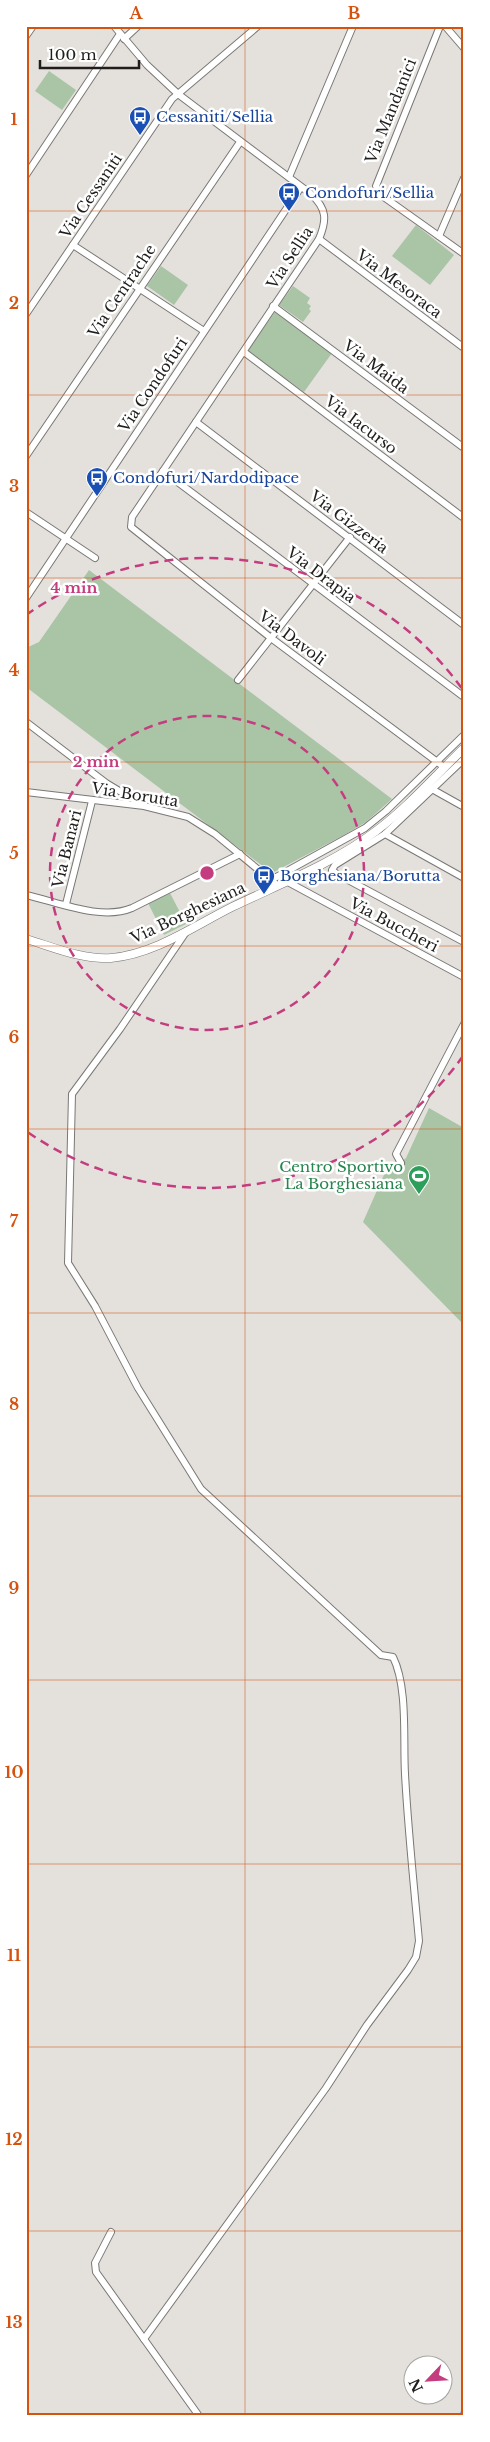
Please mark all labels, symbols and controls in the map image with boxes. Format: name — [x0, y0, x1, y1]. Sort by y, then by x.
text: A — [129, 3, 144, 23]
text: B — [348, 3, 361, 23]
scale bar — [40, 38, 139, 70]
text: 100 m — [48, 45, 97, 64]
street label: Via Mandanici — [361, 56, 420, 167]
bus stop icon: Cessaniti/Sellia — [128, 105, 152, 136]
place label: Cessaniti/Sellia — [156, 107, 274, 126]
text: 1 — [11, 109, 18, 129]
street label: Via Cessaniti — [55, 150, 126, 242]
bus stop icon: Condofuri/Sellia — [277, 181, 301, 212]
place label: Condofuri/Sellia — [305, 183, 435, 202]
street label: Via Sellia — [262, 222, 317, 293]
street label: Via Centrache — [83, 241, 160, 342]
street label: Via Mesoraca — [352, 245, 446, 322]
text: 2 — [9, 293, 19, 313]
street label: Via Condofuri — [113, 334, 191, 436]
street label: Via Maida — [339, 335, 413, 398]
street label: Via Iacurso — [321, 391, 401, 458]
bus stop icon: Condofuri/Nardodipace — [85, 466, 109, 497]
place label: Condofuri/Nardodipace — [113, 468, 299, 487]
text: 3 — [9, 476, 19, 496]
street label: Via Gizzeria — [306, 485, 393, 558]
street label: Via Drapia — [282, 542, 360, 607]
text: 4 min — [51, 578, 98, 597]
street label: Via Davoli — [254, 606, 330, 669]
text: 4 — [9, 660, 19, 680]
text: 2 min — [73, 752, 119, 771]
street label: Via Borutta — [89, 778, 180, 811]
street label: Via Banari — [47, 808, 85, 891]
text: 5 — [9, 843, 19, 863]
centre of rings — [198, 864, 216, 882]
bus stop icon: Borghesiana/Borutta — [252, 864, 276, 895]
place label: Borghesiana/Borutta — [280, 866, 441, 885]
street label: Via Borghesiana — [126, 877, 249, 948]
street label: Via Buccheri — [346, 893, 442, 956]
text: 6 — [9, 1027, 20, 1047]
place label: Centro Sportivo La Borghesiana — [279, 1157, 404, 1193]
sports icon: Centro Sportivo La Borghesiana — [407, 1164, 431, 1195]
text: 7 — [10, 1211, 19, 1231]
text: 8 — [9, 1394, 19, 1414]
text: 9 — [9, 1578, 20, 1598]
text: 10 — [4, 1762, 24, 1782]
text: 11 — [7, 1945, 21, 1965]
text: 12 — [5, 2129, 23, 2149]
text: 13 — [5, 2312, 23, 2332]
north arrow — [402, 2354, 452, 2404]
text: N — [405, 2376, 427, 2395]

